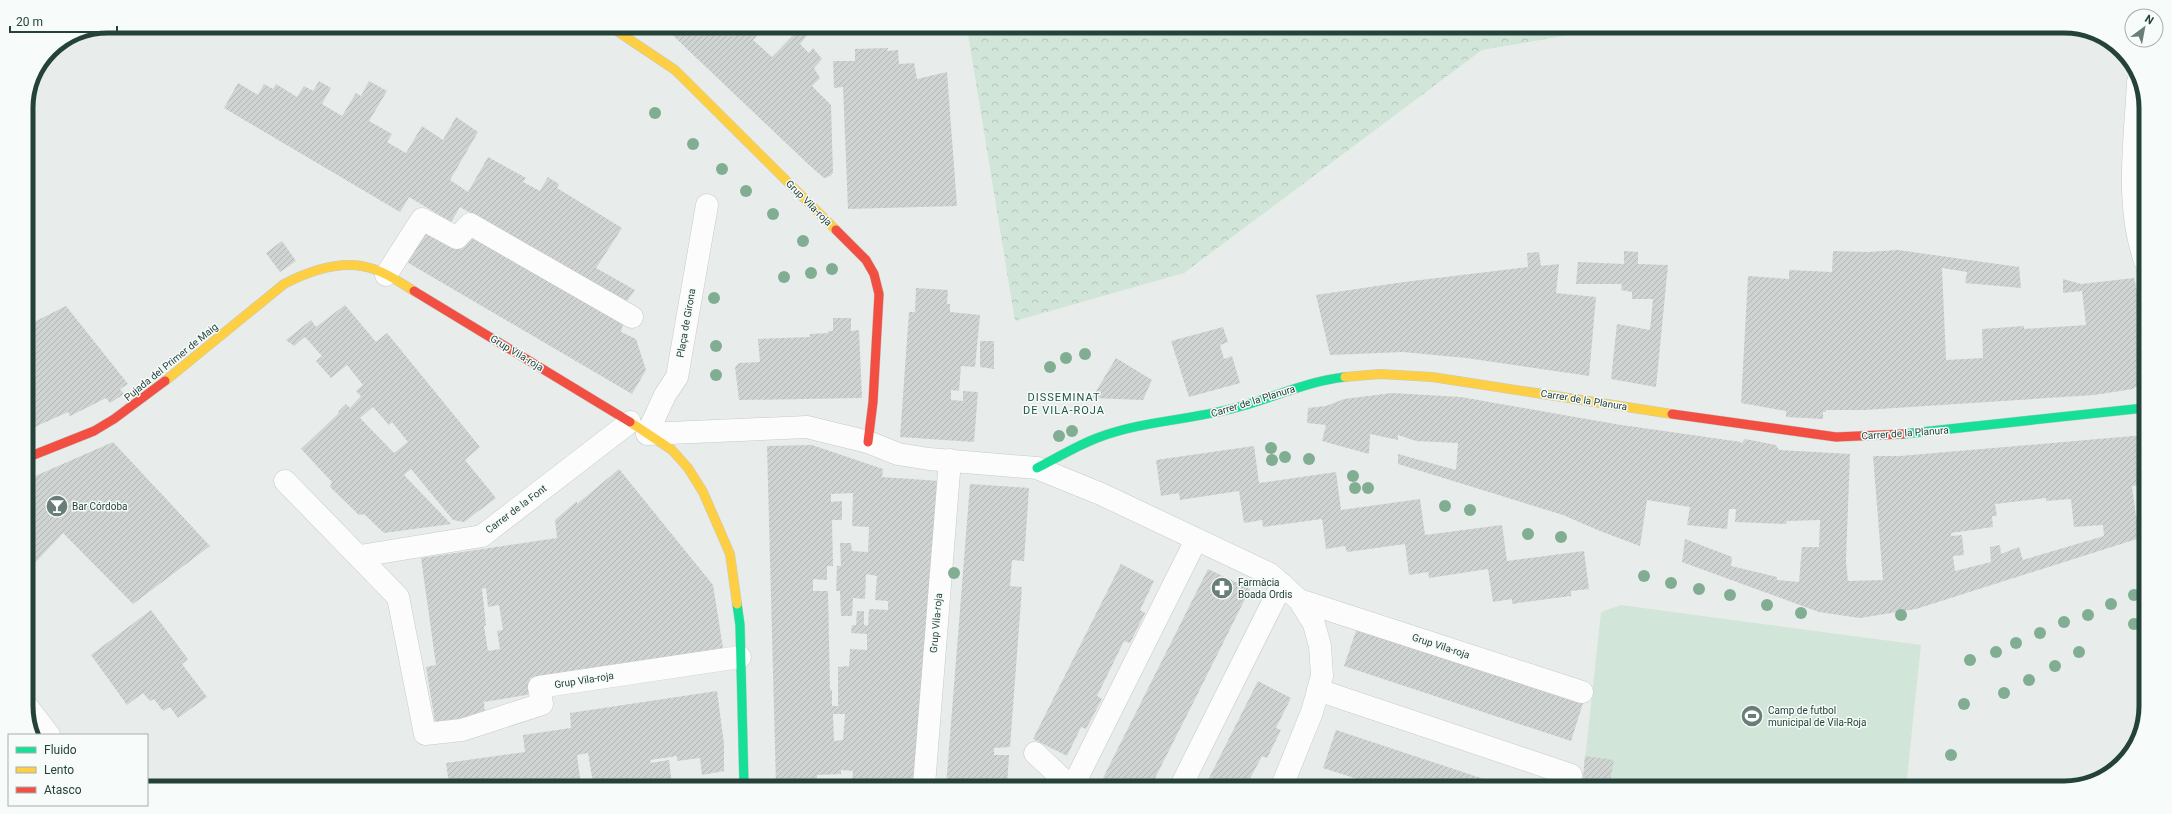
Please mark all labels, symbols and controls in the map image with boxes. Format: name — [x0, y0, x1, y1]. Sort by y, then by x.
scale bar — [10, 8, 117, 34]
north arrow — [2124, 8, 2164, 48]
text: N — [2142, 12, 2156, 28]
text: 20 m — [16, 15, 43, 29]
street label: Grup Vila-roja — [784, 178, 834, 228]
street label: Plaça de Girona — [675, 288, 697, 358]
street label: Pujada del Primer de Maig — [122, 321, 220, 403]
street label: Grup Vila-roja — [488, 333, 546, 373]
street label: Carrer de la Planura — [1210, 383, 1296, 419]
street label: Carrer de la Planura — [1540, 388, 1628, 412]
district label: DISSEMINAT DE VILA-ROJA — [1023, 391, 1105, 417]
street label: Carrer de la Planura — [1861, 424, 1949, 442]
street label: Carrer de la Font — [483, 482, 549, 536]
bar icon: Bar Córdoba — [44, 493, 70, 519]
place label: Bar Córdoba — [72, 501, 127, 512]
pharmacy icon: Farmàcia Boada Ordis — [1209, 575, 1235, 601]
place label: Farmàcia Boada Ordis — [1238, 577, 1292, 600]
street label: Grup Vila-roja — [928, 593, 944, 653]
street label: Grup Vila-roja — [1411, 631, 1471, 661]
street label: Grup Vila-roja — [553, 670, 615, 690]
sports icon: Camp de futbol municipal de Vila-Roja — [1739, 703, 1765, 729]
place label: Camp de futbol municipal de Vila-Roja — [1768, 705, 1866, 728]
legend — [8, 734, 148, 806]
text: Fluido — [44, 743, 77, 757]
text: Lento — [44, 763, 74, 777]
text: Atasco — [44, 783, 82, 797]

